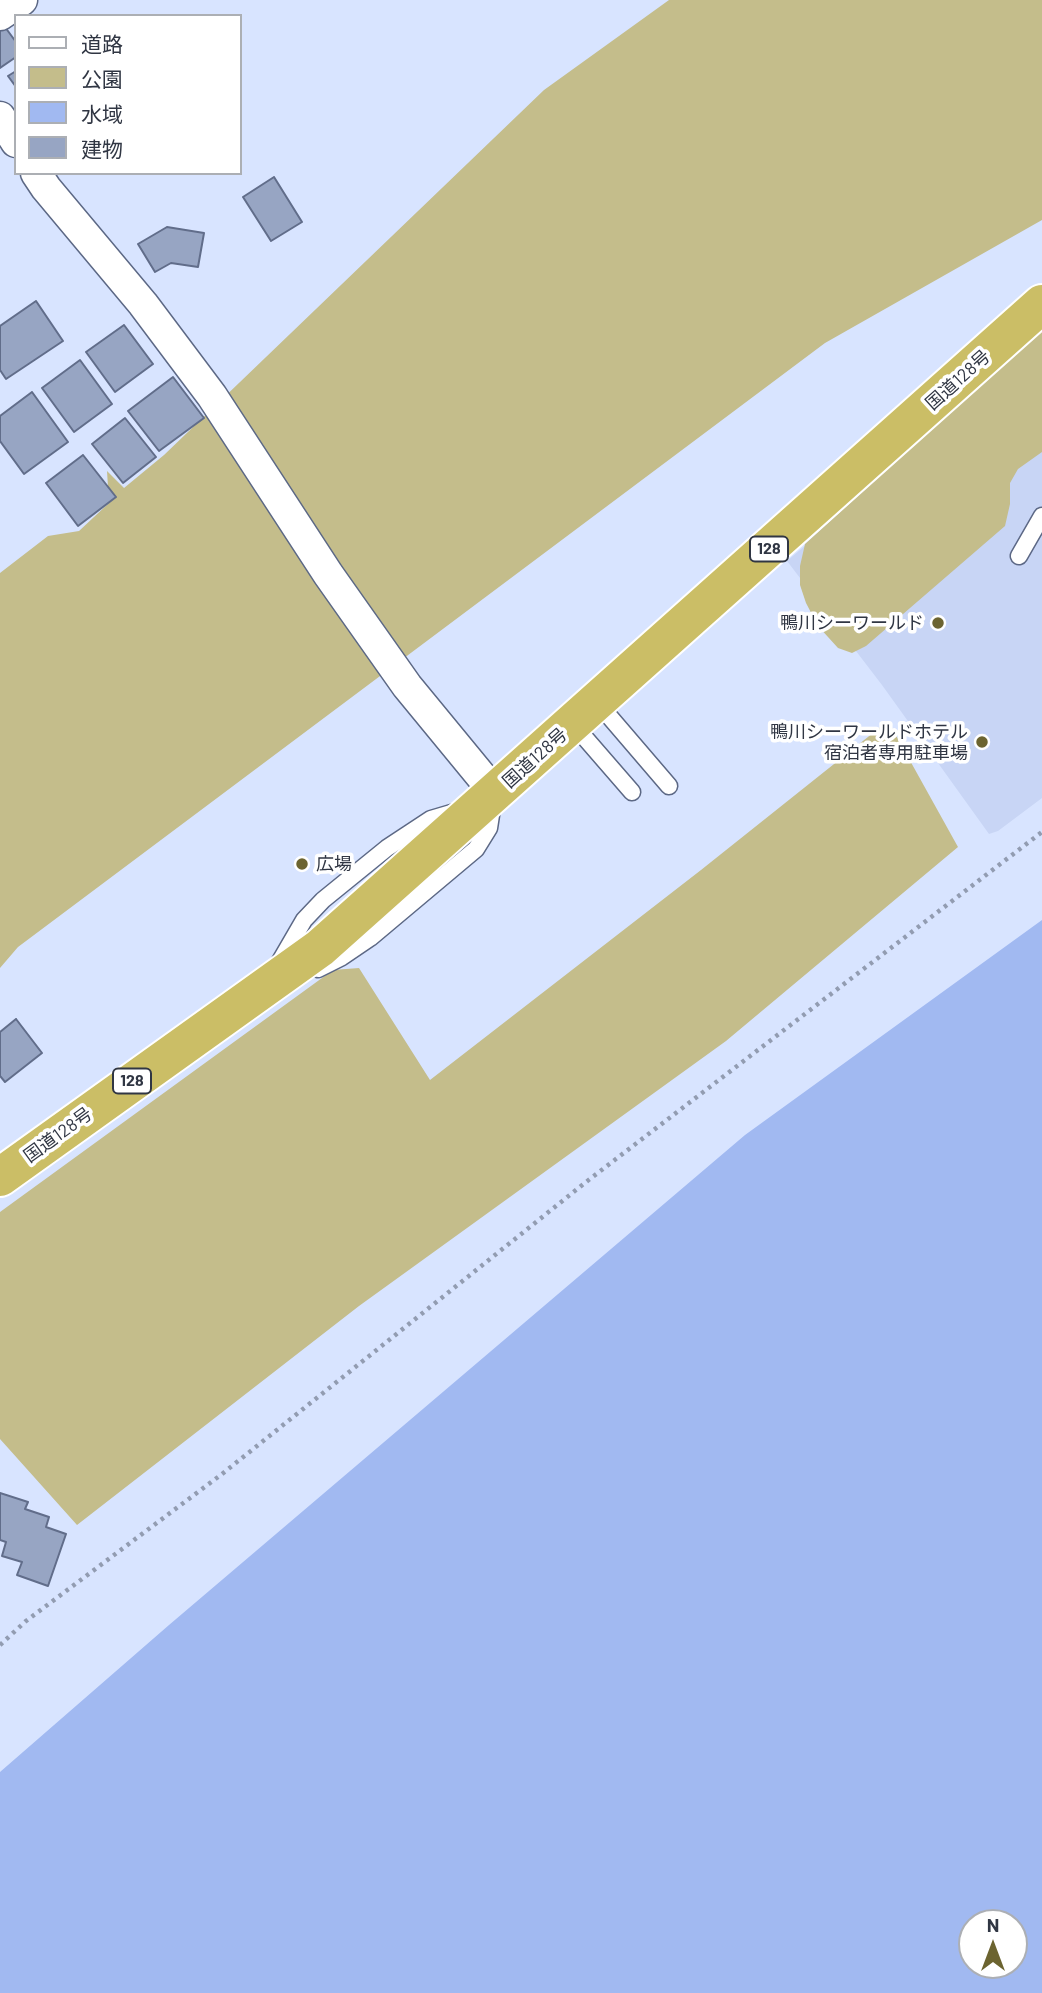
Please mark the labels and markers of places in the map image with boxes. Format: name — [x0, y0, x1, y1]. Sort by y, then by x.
place label: 鴨川シーワールド — [780, 612, 924, 634]
marker: 鴨川シーワールド — [930, 615, 946, 631]
place label: 鴨川シーワールドホテル 宿泊者専用駐車場 — [770, 721, 968, 764]
marker: 鴨川シーワールドホテル 宿泊者専用駐車場 — [974, 734, 990, 750]
place label: 広場 — [316, 853, 352, 875]
marker: 広場 — [294, 856, 310, 872]

